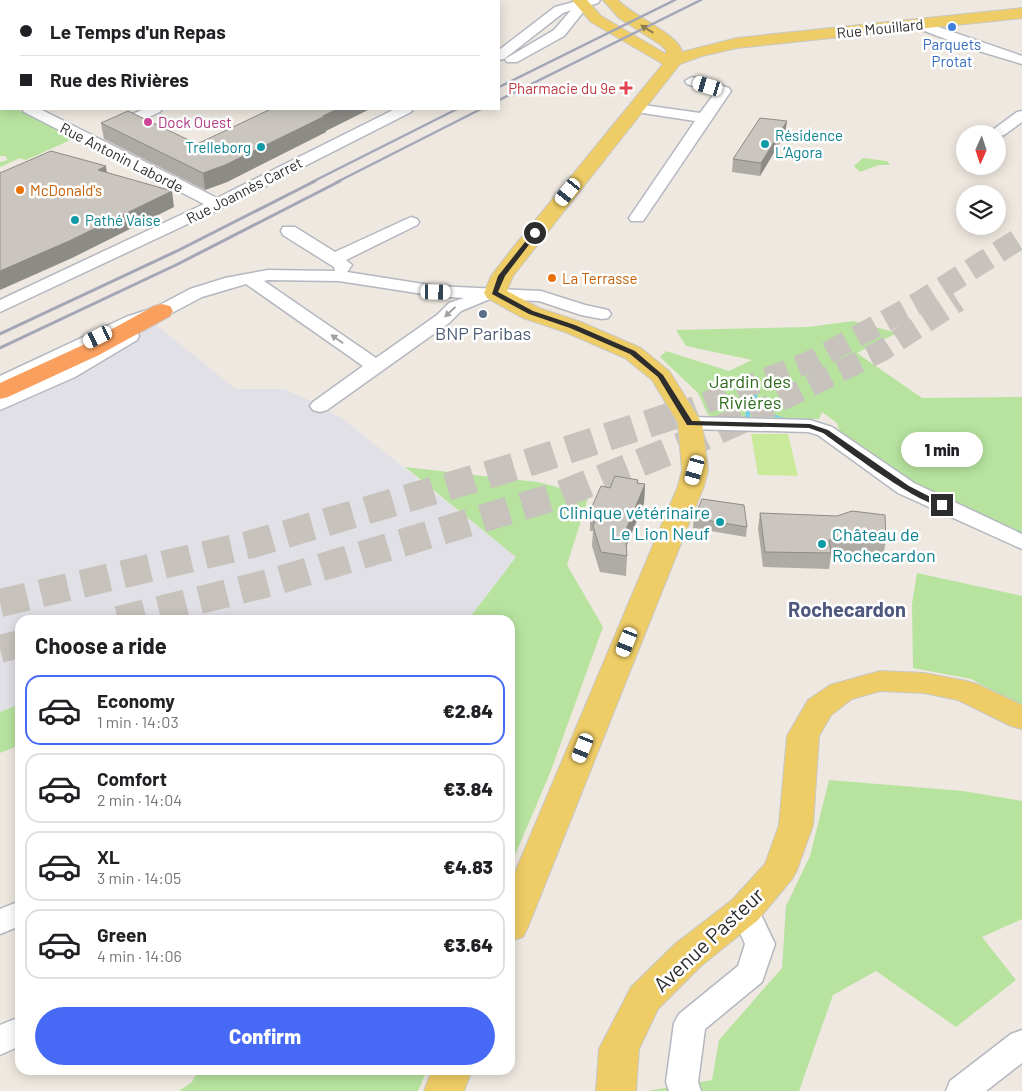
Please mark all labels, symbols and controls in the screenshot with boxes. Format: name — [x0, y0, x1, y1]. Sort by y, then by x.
street label: Rue Mouillard — [836, 14, 924, 42]
text: Le Temps d'un Repas — [50, 20, 226, 43]
marker: Parquets Protat — [946, 21, 958, 33]
one-way arrow — [640, 25, 653, 34]
place label: Parquets Protat — [923, 35, 981, 70]
text: Rue des Rivières — [50, 68, 189, 91]
car — [691, 74, 724, 98]
place label: Pharmacie du 9e — [508, 79, 616, 97]
marker: Pharmacie du 9e — [620, 82, 632, 94]
place label: Dock Ouest — [158, 113, 232, 131]
marker: Dock Ouest — [142, 116, 154, 128]
street label: Rue Antonin Laborde — [57, 118, 187, 196]
north arrow — [956, 125, 1006, 175]
map controls — [956, 125, 1006, 235]
place label: Résidence L’Agora — [775, 126, 843, 161]
place label: Trelleborg — [185, 138, 251, 156]
marker: Résidence L’Agora — [759, 138, 771, 150]
marker: Trelleborg — [255, 141, 267, 153]
street label: Rue Joannès Carret — [183, 153, 305, 227]
car — [552, 176, 583, 208]
place label: McDonald's — [30, 181, 102, 199]
marker: McDonald's — [14, 184, 26, 196]
button: layers — [956, 185, 1006, 235]
place label: Pathé Vaise — [85, 211, 161, 229]
marker: Pathé Vaise — [69, 214, 81, 226]
route start — [524, 222, 546, 244]
place label: La Terrasse — [562, 269, 637, 287]
marker: La Terrasse — [546, 272, 558, 284]
car — [420, 284, 451, 300]
one-way arrow — [445, 306, 457, 318]
marker: BNP Paribas — [477, 308, 489, 320]
place label: BNP Paribas — [435, 322, 531, 344]
car — [81, 324, 114, 350]
one-way arrow — [330, 334, 344, 344]
park label: Jardin des Rivières — [709, 370, 791, 413]
callout: 1 min — [901, 432, 983, 468]
text: 1 min — [924, 440, 960, 459]
car — [683, 454, 706, 486]
route end — [931, 494, 953, 516]
place label: Clinique vétérinaire Le Lion Neuf — [559, 501, 710, 544]
marker: Clinique vétérinaire Le Lion Neuf — [714, 516, 726, 528]
place label: Château de Rochecardon — [832, 523, 936, 566]
marker: Château de Rochecardon — [816, 538, 828, 550]
district label: Rochecardon — [788, 597, 906, 621]
car — [614, 625, 639, 659]
text: Choose a ride — [35, 632, 167, 658]
icon: car — [37, 688, 82, 733]
text: Economy — [97, 689, 175, 712]
text: €2.84 — [443, 699, 493, 722]
text: 1 min · 14:03 — [97, 712, 179, 731]
car — [570, 731, 595, 765]
icon: car — [37, 766, 82, 811]
text: Comfort — [97, 767, 167, 790]
text: €3.84 — [443, 777, 493, 800]
text: 2 min · 14:04 — [97, 790, 182, 809]
icon: car — [37, 844, 82, 889]
text: XL — [97, 845, 120, 868]
text: €4.83 — [443, 855, 493, 878]
text: 3 min · 14:05 — [97, 868, 181, 887]
street label: Avenue Pasteur — [648, 881, 769, 996]
icon: car — [37, 922, 82, 967]
text: Green — [97, 923, 147, 946]
text: €3.64 — [443, 933, 493, 956]
text: 4 min · 14:06 — [97, 946, 182, 965]
button: Confirm — [35, 1007, 495, 1065]

